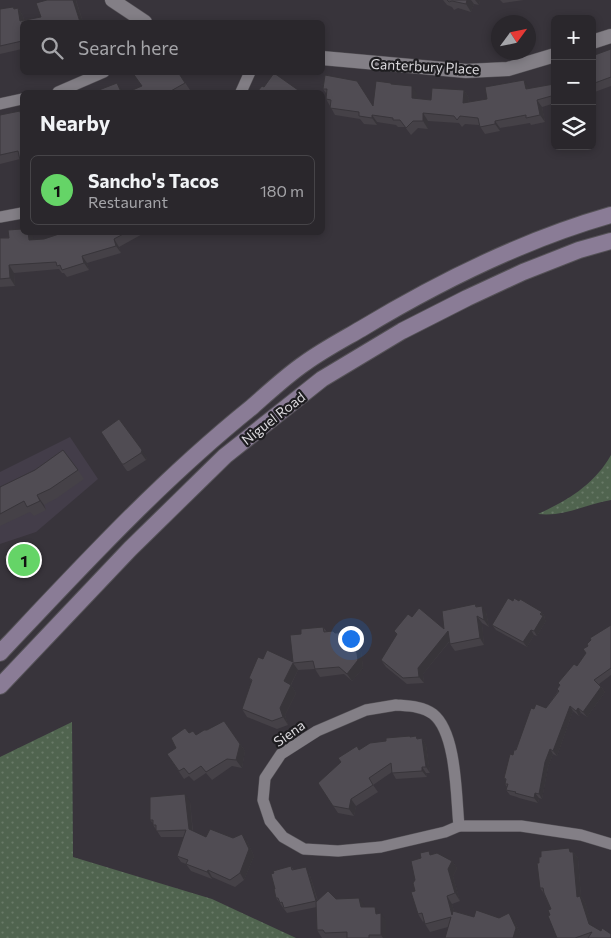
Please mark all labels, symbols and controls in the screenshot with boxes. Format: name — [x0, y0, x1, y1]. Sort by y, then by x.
north arrow — [491, 15, 536, 60]
map controls — [551, 15, 596, 150]
button: + — [551, 15, 596, 60]
search box — [20, 20, 325, 75]
icon: search — [38, 34, 66, 62]
text: Search here — [78, 36, 178, 59]
street label: Canterbury Place — [370, 55, 480, 77]
button: − — [551, 60, 596, 105]
button: layers — [551, 105, 596, 150]
text: Nearby — [40, 110, 110, 135]
text: Sancho's Tacos — [88, 169, 219, 192]
text: 1 — [53, 181, 61, 200]
text: 180 m — [260, 181, 304, 200]
text: Restaurant — [88, 192, 168, 211]
street label: Niguel Road — [238, 388, 308, 448]
pin: 1 — [8, 541, 40, 579]
your location — [338, 626, 364, 652]
street label: Siena — [270, 716, 308, 750]

